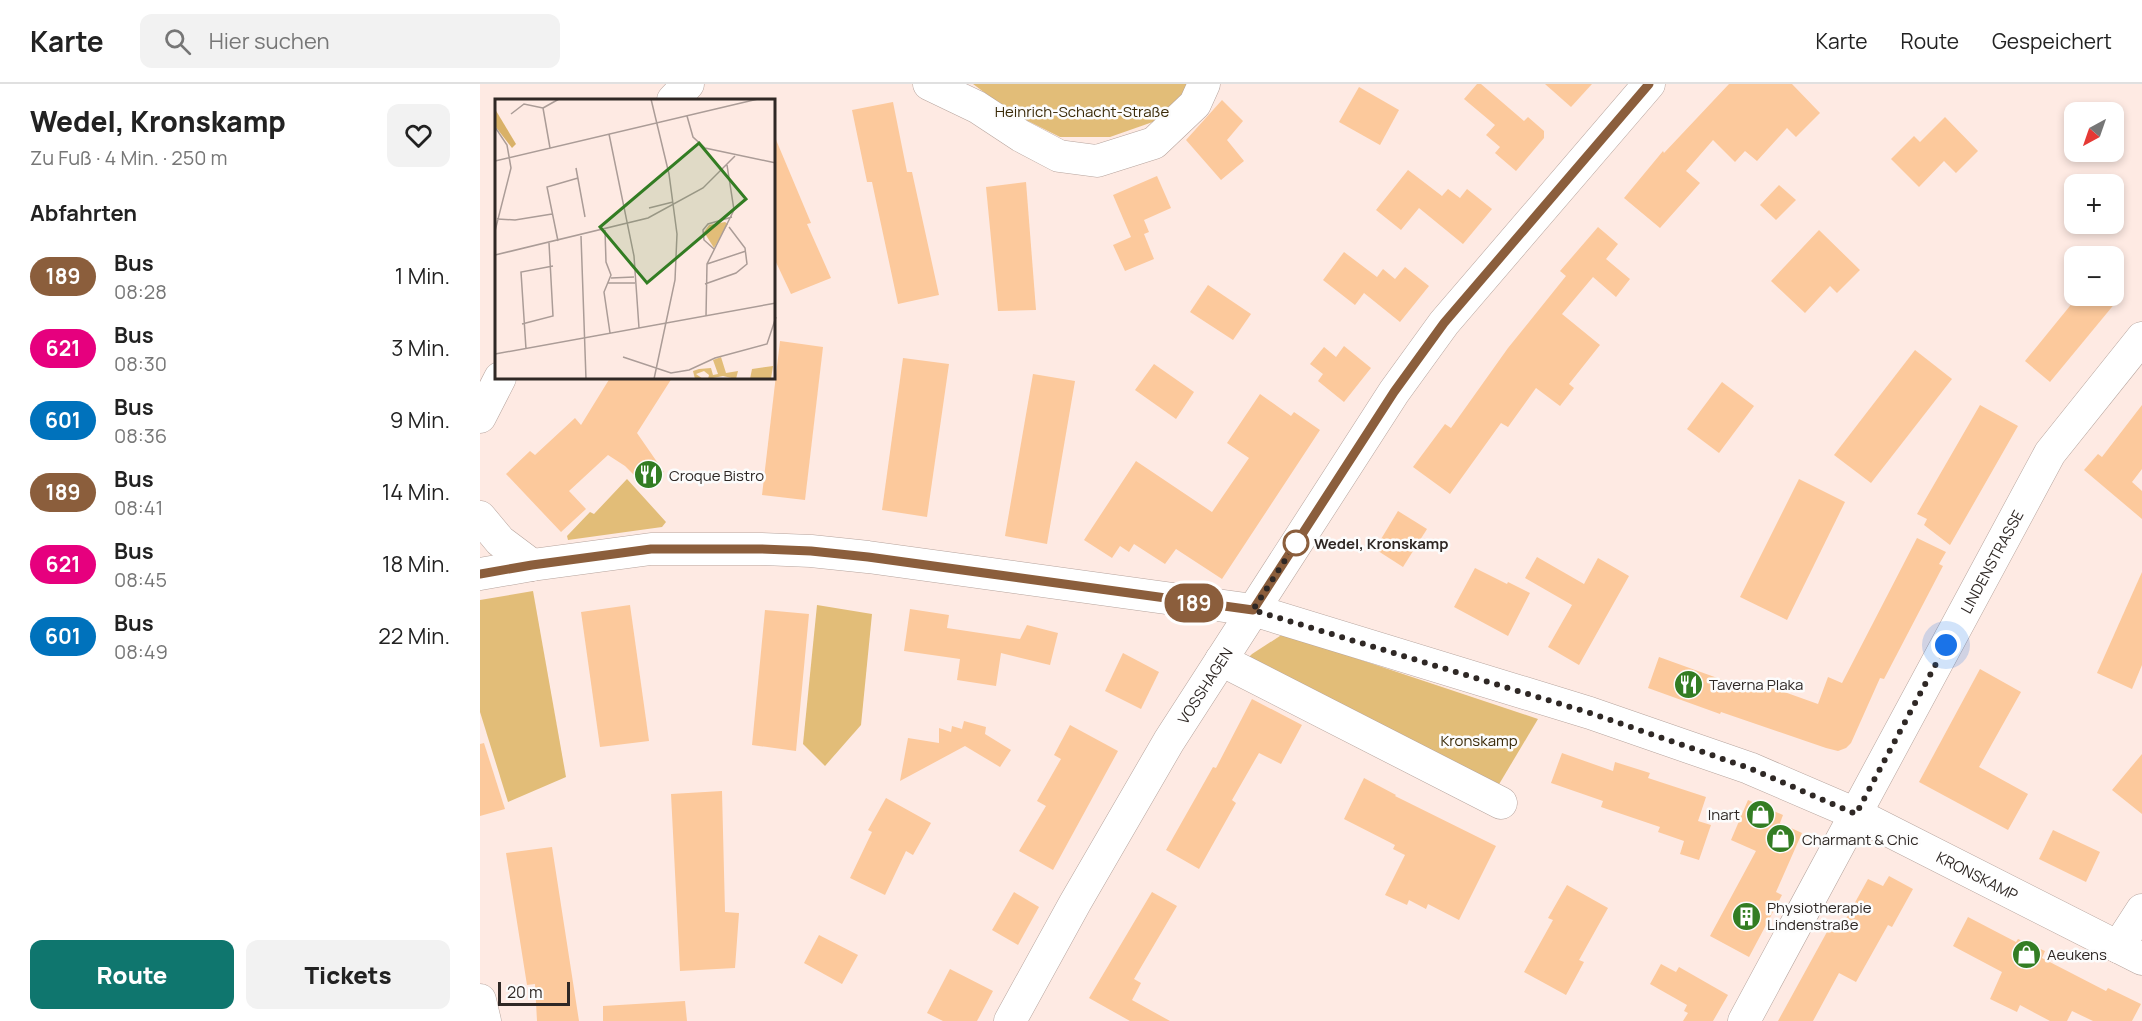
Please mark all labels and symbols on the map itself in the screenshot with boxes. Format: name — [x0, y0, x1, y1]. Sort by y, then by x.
inset map — [495, 99, 776, 380]
park label: Heinrich-Schacht-Straße — [995, 101, 1170, 122]
north arrow — [2064, 102, 2124, 162]
restaurant icon: Croque Bistro — [632, 459, 664, 491]
place label: Croque Bistro — [669, 465, 764, 486]
street label: LINDENSTRASSE — [1955, 506, 2028, 617]
marker: Wedel, Kronskamp — [1283, 530, 1309, 556]
place label: Wedel, Kronskamp — [1314, 533, 1449, 554]
line badge: 189 — [1160, 584, 1228, 622]
your location — [1931, 630, 1961, 660]
street label: VOSSHAGEN — [1172, 643, 1237, 728]
restaurant icon: Taverna Plaka — [1672, 668, 1704, 700]
place label: Taverna Plaka — [1709, 674, 1803, 695]
park label: Kronskamp — [1440, 730, 1518, 751]
shop icon: Inart — [1745, 798, 1777, 830]
place label: Inart — [1708, 804, 1740, 825]
shop icon: Charmant & Chic — [1765, 823, 1797, 855]
place label: Charmant & Chic — [1802, 829, 1919, 850]
street label: KRONSKAMP — [1933, 846, 2022, 905]
place label: Physiotherapie Lindenstraße — [1767, 897, 1872, 935]
building icon: Physiotherapie Lindenstraße — [1730, 900, 1762, 932]
shop icon: Aeukens — [2010, 938, 2042, 970]
place label: Aeukens — [2047, 944, 2107, 965]
scale bar — [498, 979, 570, 1006]

